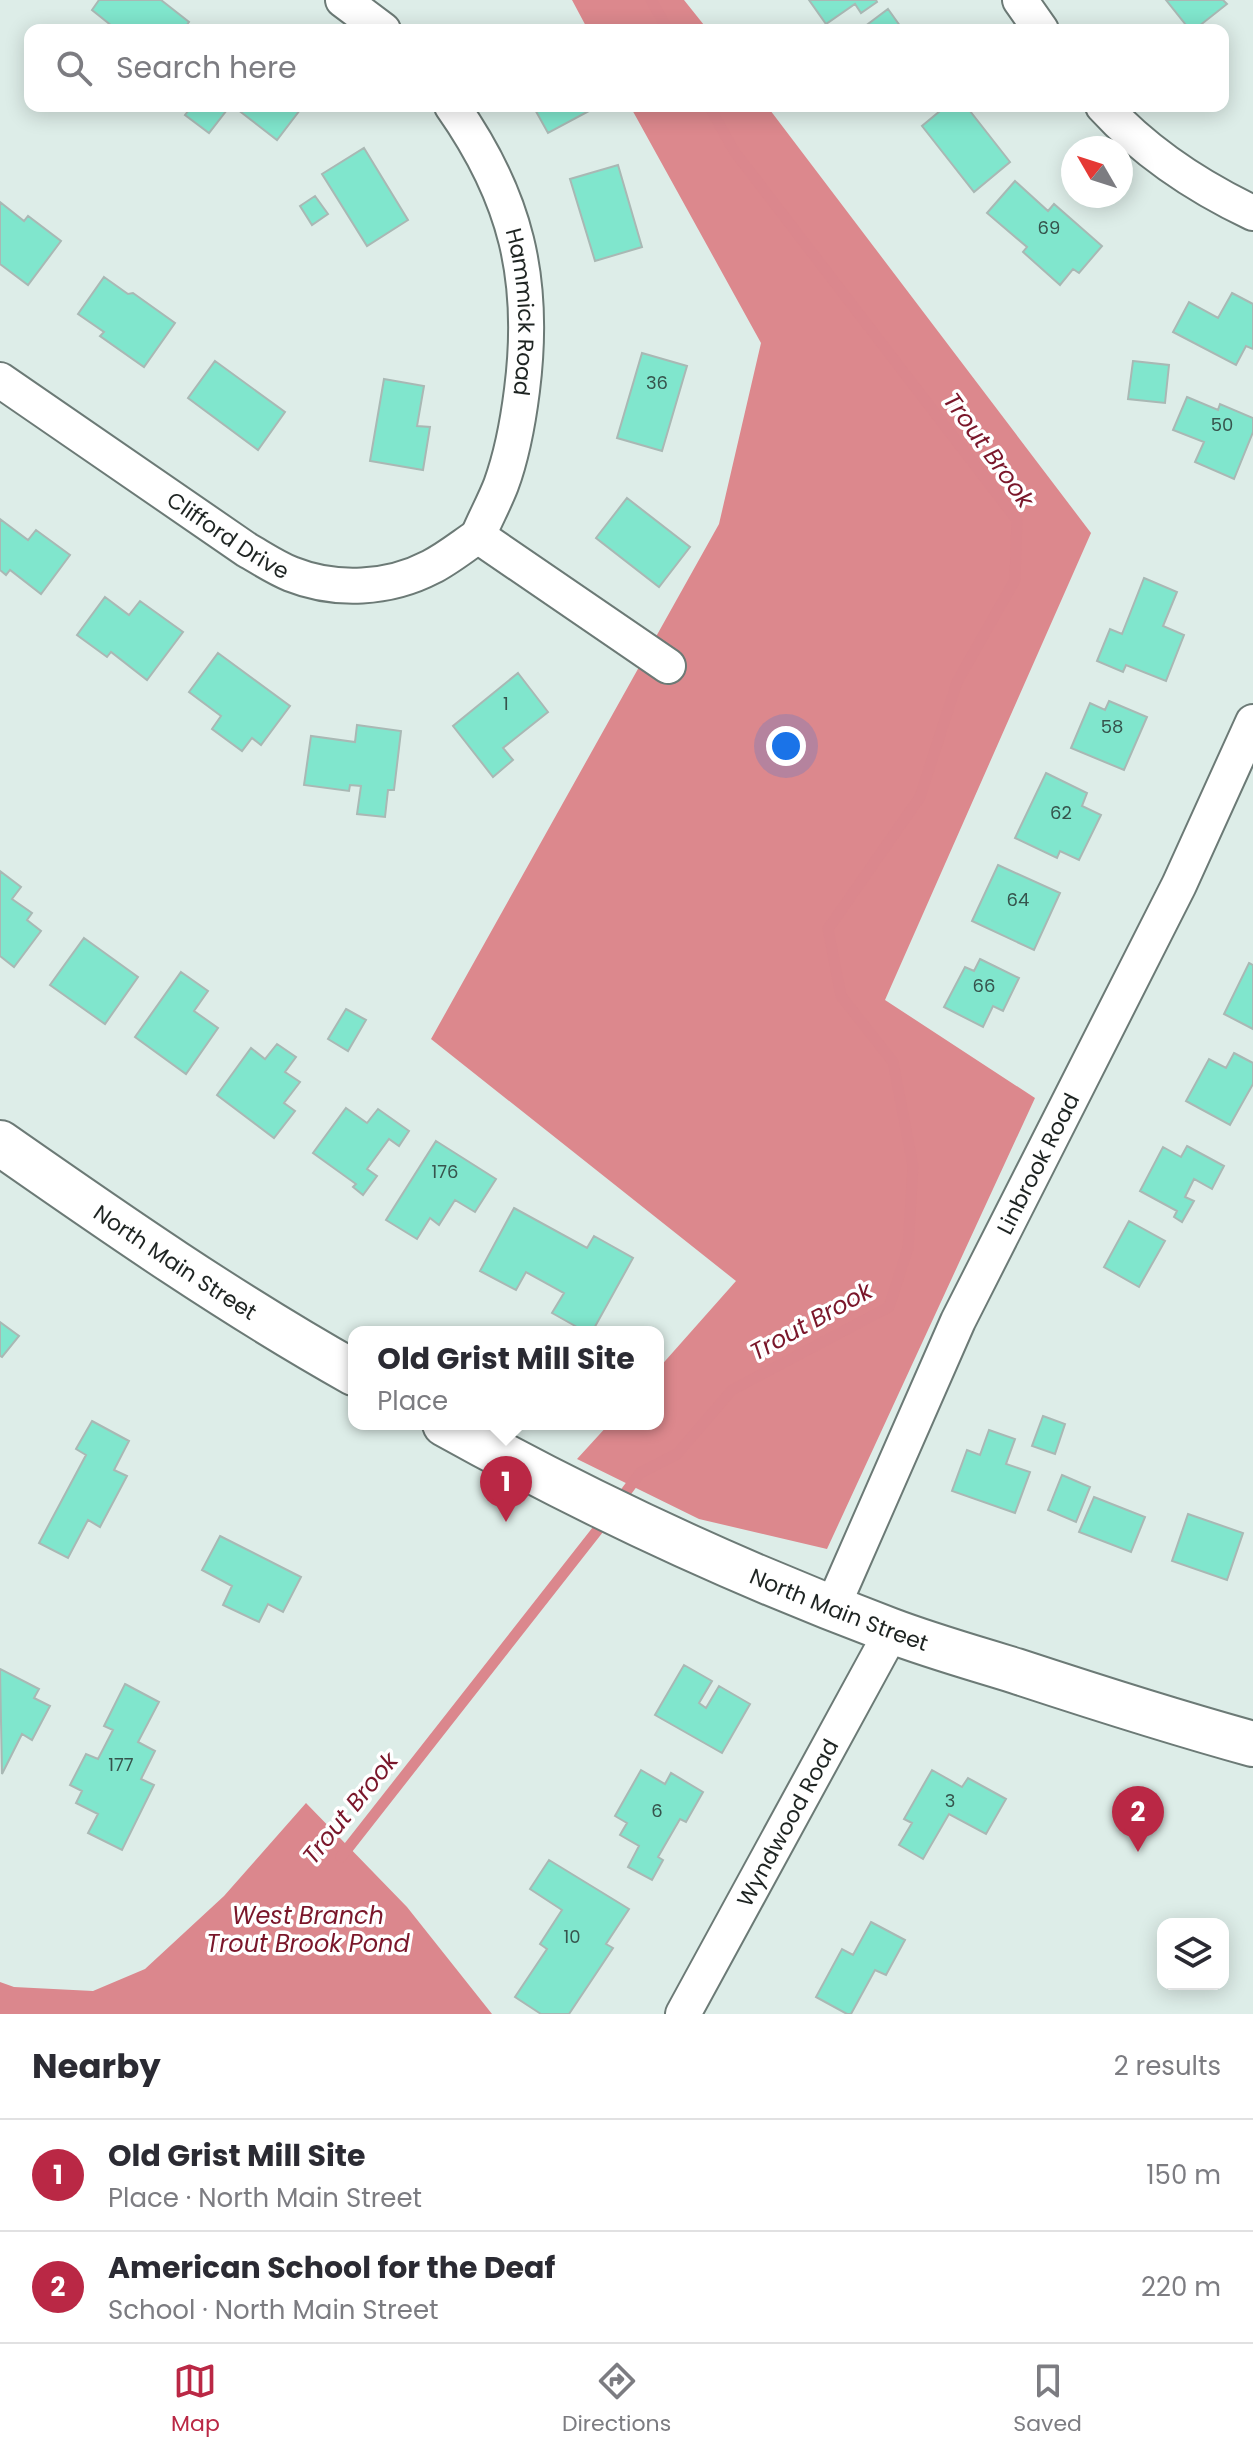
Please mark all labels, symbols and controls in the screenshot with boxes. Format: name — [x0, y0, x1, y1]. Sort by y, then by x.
search box — [24, 24, 1229, 112]
icon: search — [52, 46, 96, 90]
text: Search here — [116, 46, 297, 89]
north arrow — [1061, 136, 1133, 208]
house number: 69 — [1038, 215, 1060, 240]
street label: Hammick Road — [498, 225, 542, 398]
house number: 36 — [646, 370, 668, 395]
water label: Trout Brook — [936, 386, 1043, 516]
house number: 50 — [1211, 412, 1233, 437]
street label: Clifford Drive — [161, 484, 294, 587]
house number: 1 — [503, 691, 509, 716]
house number: 58 — [1101, 714, 1123, 739]
your location — [766, 726, 806, 766]
house number: 62 — [1050, 800, 1072, 825]
house number: 64 — [1007, 887, 1029, 912]
house number: 66 — [973, 973, 995, 998]
street label: Linbrook Road — [989, 1087, 1087, 1240]
house number: 176 — [431, 1159, 459, 1184]
street label: North Main Street — [88, 1197, 263, 1327]
water label: Trout Brook — [744, 1273, 880, 1368]
popup — [348, 1326, 664, 1430]
text: Old Grist Mill Site — [377, 1337, 635, 1380]
text: Place — [377, 1383, 448, 1419]
pin: 1 — [480, 1456, 532, 1522]
street label: North Main Street — [745, 1560, 932, 1658]
street label: Wyndwood Road — [729, 1733, 846, 1912]
water label: Trout Brook — [295, 1744, 406, 1871]
house number: 177 — [108, 1752, 134, 1777]
pin: 2 — [1112, 1786, 1164, 1852]
house number: 3 — [945, 1788, 955, 1813]
house number: 6 — [651, 1798, 663, 1823]
water label: West Branch Trout Brook Pond — [206, 1899, 410, 1960]
map controls — [1157, 1918, 1229, 1990]
button: layers — [1157, 1918, 1229, 1990]
house number: 10 — [563, 1924, 581, 1949]
text: Nearby — [32, 2042, 161, 2090]
text: 2 results — [1114, 2048, 1221, 2084]
text: Old Grist Mill Site — [108, 2134, 365, 2177]
text: 1 — [53, 2157, 63, 2193]
text: 150 m — [1146, 2157, 1221, 2193]
text: Place · North Main Street — [108, 2180, 422, 2216]
text: American School for the Deaf — [108, 2246, 555, 2289]
text: 2 — [51, 2269, 65, 2305]
text: 220 m — [1141, 2269, 1221, 2305]
text: School · North Main Street — [108, 2292, 439, 2328]
tab: Map — [171, 2359, 220, 2440]
tab: Directions — [562, 2359, 671, 2440]
tab: Saved — [1013, 2359, 1082, 2440]

